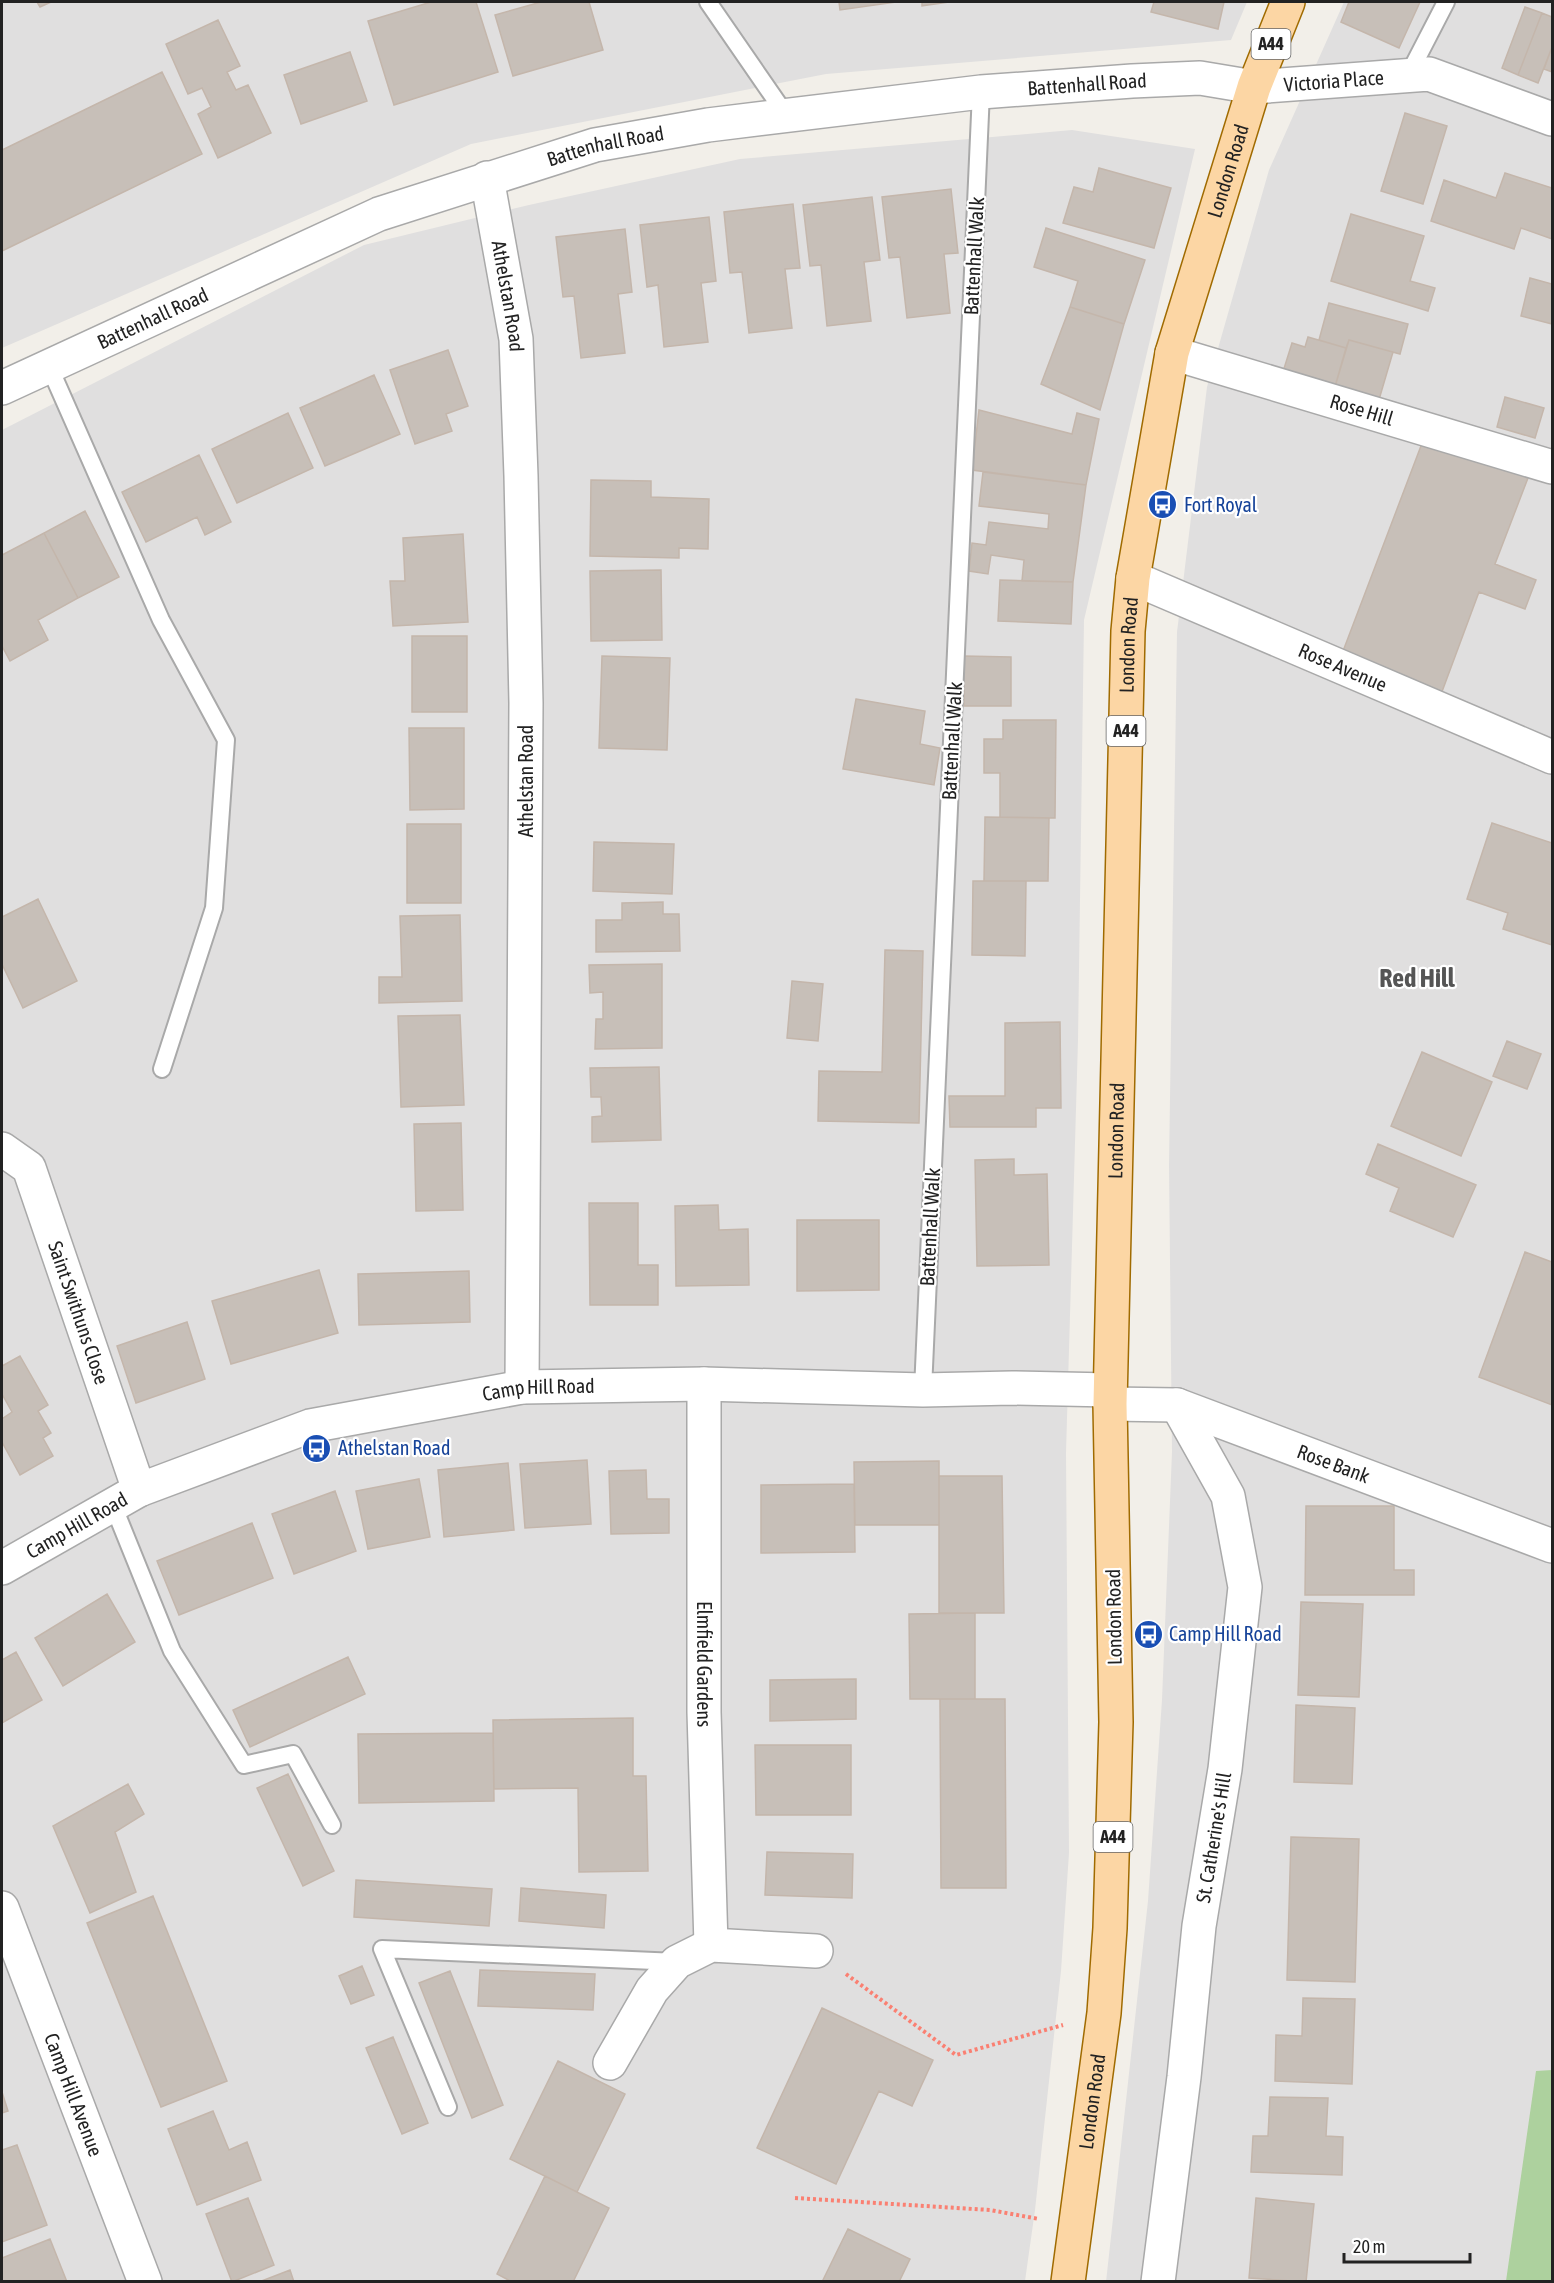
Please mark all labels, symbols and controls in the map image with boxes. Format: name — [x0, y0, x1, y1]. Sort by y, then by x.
road number: A44 — [1252, 29, 1290, 59]
street label: Victoria Place — [1283, 65, 1385, 96]
street label: Battenhall Road — [1027, 68, 1147, 100]
street label: Battenhall Road — [544, 121, 666, 171]
street label: London Road — [1202, 121, 1253, 220]
street label: Battenhall Walk — [959, 196, 988, 316]
street label: Athelstan Road — [487, 239, 528, 352]
street label: Battenhall Road — [93, 282, 212, 353]
street label: Rose Hill — [1327, 389, 1397, 430]
bus stop icon: Fort Royal — [1147, 489, 1179, 521]
place label: Fort Royal — [1184, 493, 1258, 516]
street label: London Road — [1115, 596, 1142, 693]
street label: Rose Avenue — [1295, 638, 1390, 696]
street label: Battenhall Walk — [937, 681, 966, 801]
road number: A44 — [1106, 716, 1146, 746]
street label: Athelstan Road — [514, 725, 537, 837]
district label: Red Hill — [1379, 963, 1456, 993]
street label: London Road — [1103, 1082, 1128, 1179]
street label: Battenhall Walk — [915, 1167, 944, 1287]
street label: Saint Swithuns Close — [44, 1238, 114, 1387]
street label: Camp Hill Road — [480, 1374, 595, 1405]
bus stop icon: Athelstan Road — [301, 1432, 333, 1464]
place label: Athelstan Road — [338, 1436, 450, 1459]
street label: Rose Bank — [1294, 1439, 1373, 1487]
street label: Camp Hill Road — [22, 1487, 131, 1563]
street label: London Road — [1101, 1569, 1126, 1665]
street label: Elmfield Gardens — [693, 1601, 716, 1727]
bus stop icon: Camp Hill Road — [1132, 1618, 1164, 1650]
place label: Camp Hill Road — [1169, 1622, 1282, 1645]
street label: St. Catherine's Hill — [1191, 1770, 1235, 1905]
road number: A44 — [1094, 1822, 1132, 1852]
street label: Camp Hill Avenue — [40, 2030, 108, 2159]
street label: London Road — [1074, 2052, 1109, 2151]
scale bar — [1344, 2226, 1470, 2264]
text: 20 m — [1353, 2236, 1385, 2257]

